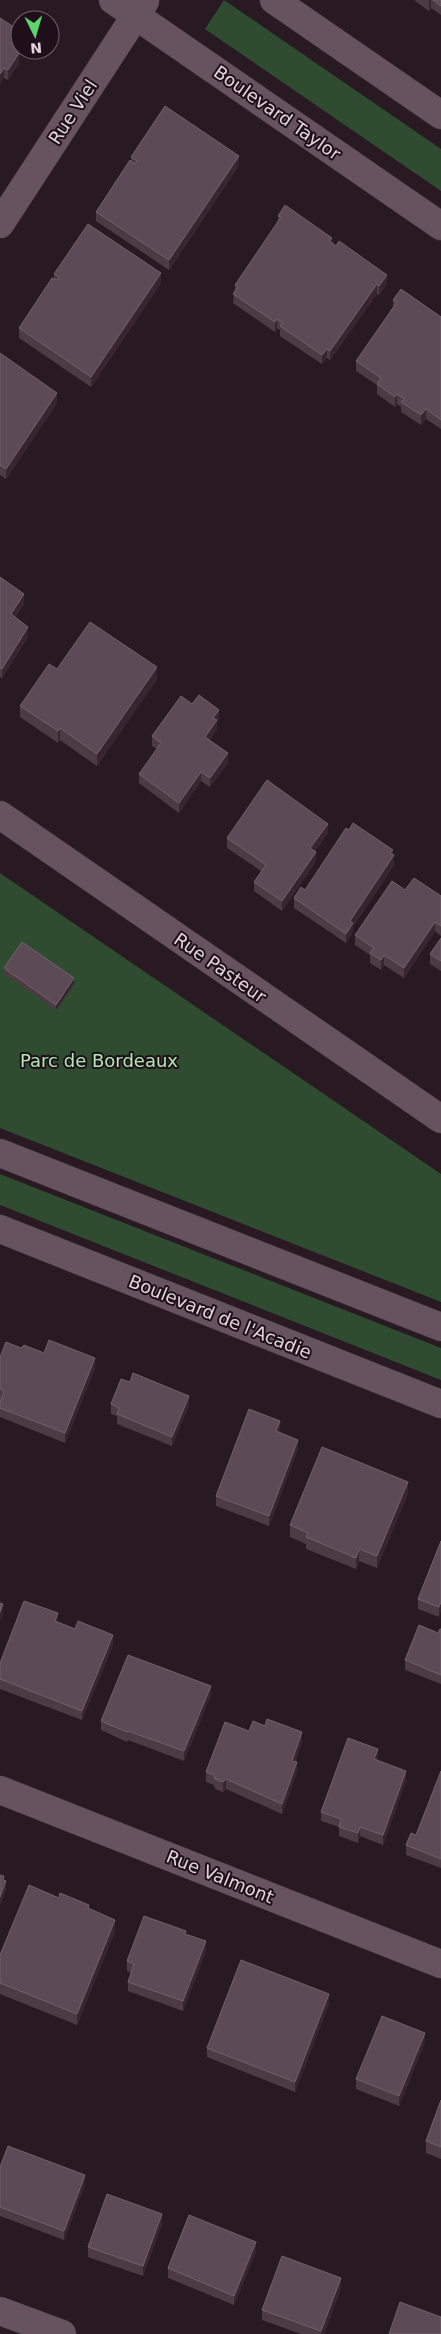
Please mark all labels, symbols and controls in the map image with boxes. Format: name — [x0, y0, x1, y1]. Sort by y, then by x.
north arrow — [10, 10, 60, 60]
text: N — [30, 39, 43, 56]
street label: Boulevard Taylor — [210, 61, 345, 165]
street label: Rue Viel — [44, 75, 101, 148]
street label: Rue Pasteur — [170, 928, 271, 1007]
park label: Parc de Bordeaux — [20, 1050, 178, 1071]
street label: Boulevard de l'Acadie — [126, 1270, 315, 1363]
street label: Rue Valmont — [163, 1845, 277, 1908]

